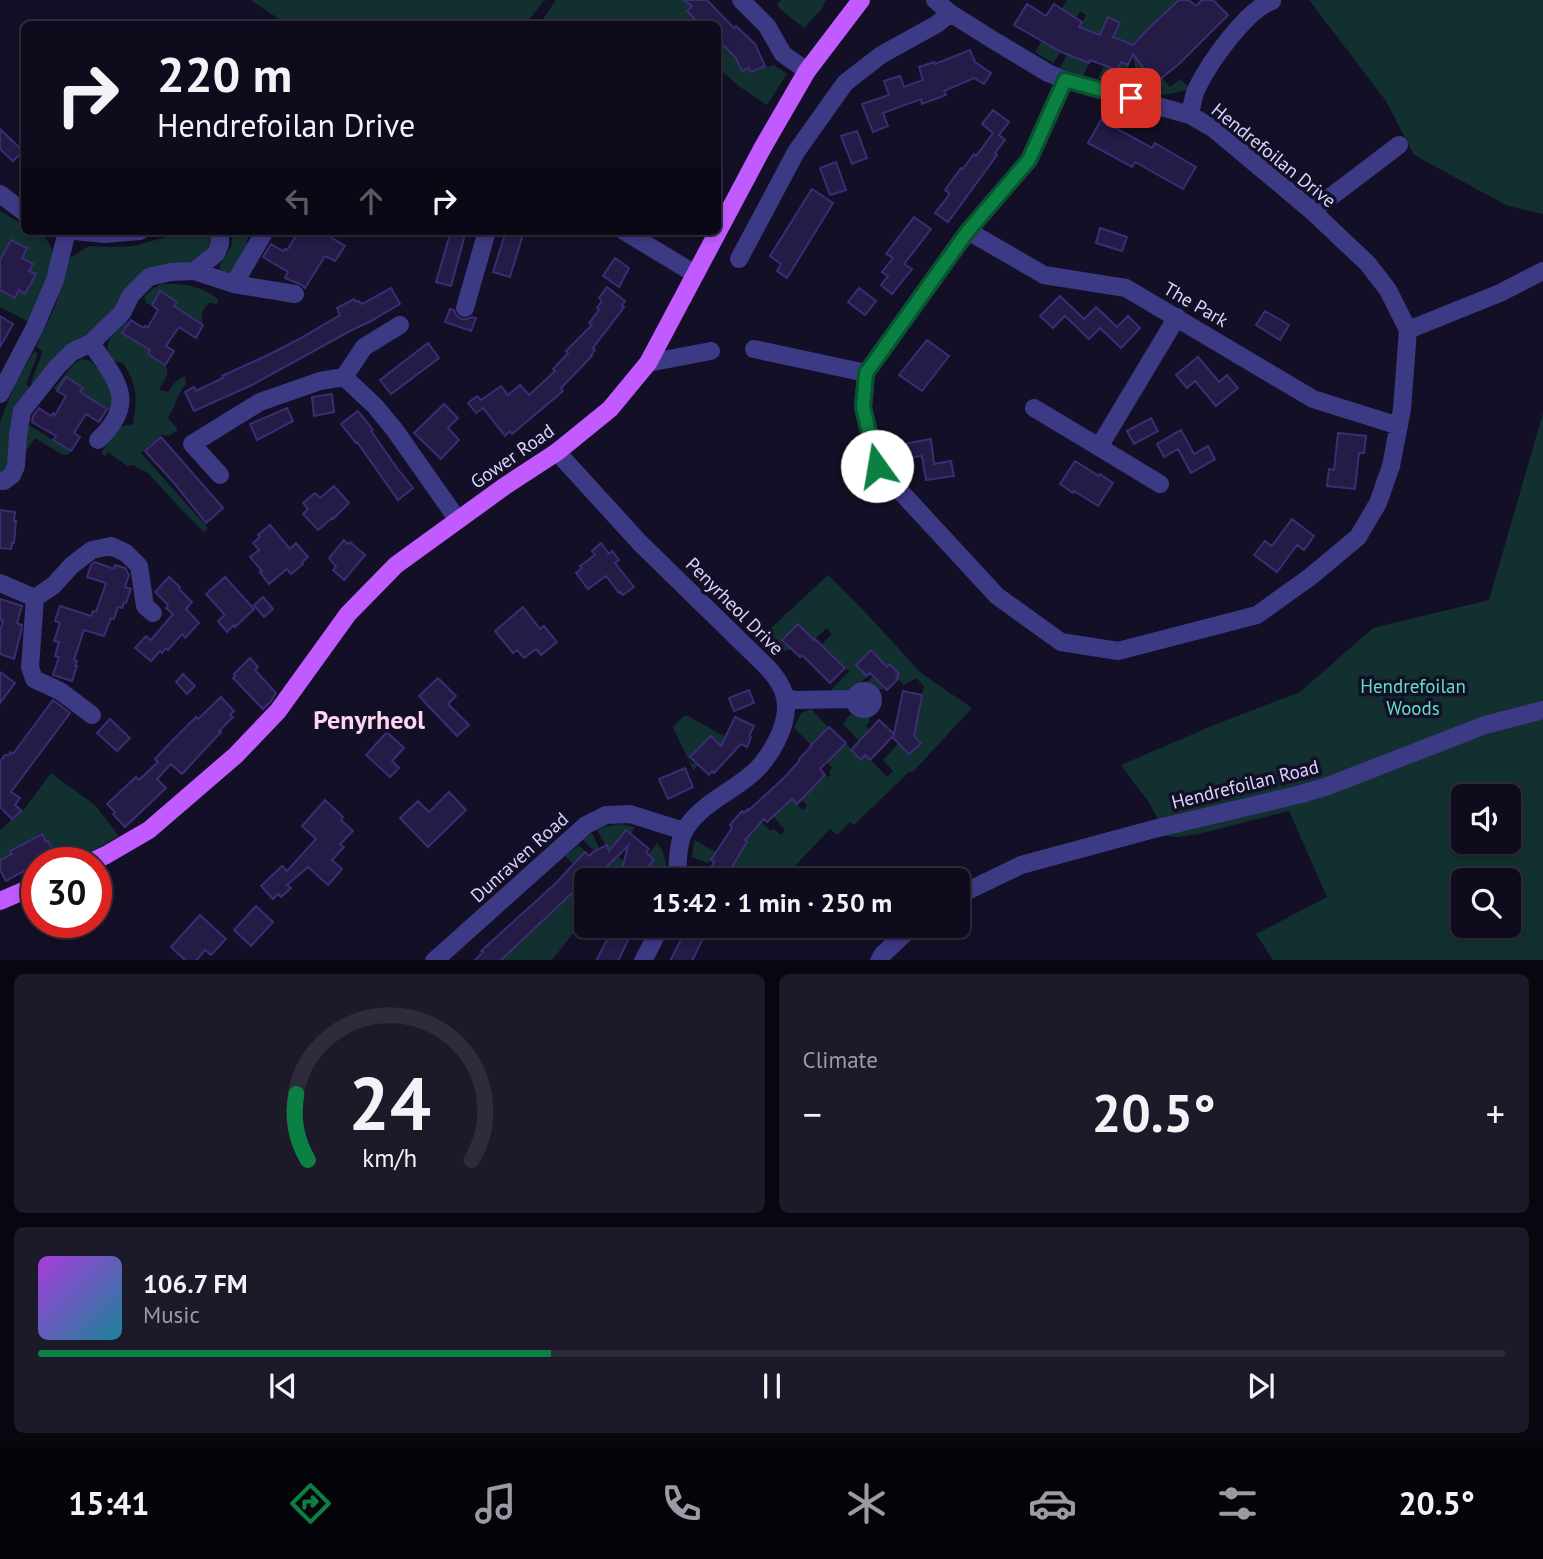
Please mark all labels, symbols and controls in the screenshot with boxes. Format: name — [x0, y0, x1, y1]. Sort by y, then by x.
text: 220 m — [157, 42, 292, 106]
icon: right — [42, 49, 133, 140]
pin — [1101, 68, 1161, 128]
icon: arrive — [1112, 79, 1150, 117]
street label: Hendrefoilan Drive — [1207, 97, 1341, 213]
text: Hendrefoilan Drive — [157, 104, 415, 146]
icon: left — [279, 182, 317, 220]
icon: ahead — [352, 182, 390, 220]
icon: right — [425, 182, 463, 220]
street label: The Park — [1159, 276, 1233, 332]
street label: Gower Road — [465, 418, 559, 494]
position arrow — [840, 429, 914, 503]
street label: Penyrheol Drive — [681, 552, 789, 660]
park label: Hendrefoilan Woods — [1360, 674, 1466, 720]
district label: Penyrheol — [313, 703, 425, 736]
street label: Hendrefoilan Road — [1169, 754, 1321, 814]
map controls — [1451, 784, 1521, 938]
button: sound — [1451, 784, 1521, 854]
street label: Dunraven Road — [465, 807, 573, 907]
speed limit sign: 30 — [21, 847, 112, 938]
button: search — [1451, 868, 1521, 938]
text: 15:42 · 1 min · 250 m — [652, 886, 892, 919]
text: Climate — [803, 1045, 878, 1074]
text: 24 — [348, 1056, 431, 1150]
text: 20.5° — [1092, 1079, 1216, 1146]
text: − — [803, 1089, 822, 1138]
text: + — [1486, 1089, 1505, 1138]
text: km/h — [362, 1141, 417, 1173]
text: 106.7 FM — [143, 1267, 248, 1300]
text: Music — [143, 1300, 200, 1329]
icon: previous — [264, 1367, 302, 1405]
icon: pause — [753, 1367, 791, 1405]
icon: next — [1242, 1367, 1280, 1405]
icon: directions — [286, 1479, 335, 1528]
icon: music — [471, 1479, 520, 1528]
icon: phone — [657, 1479, 706, 1528]
icon: climate — [842, 1479, 891, 1528]
icon: car — [1028, 1479, 1077, 1528]
icon: filters — [1213, 1479, 1262, 1528]
text: 15:41 — [68, 1482, 149, 1524]
text: 20.5° — [1398, 1482, 1475, 1524]

